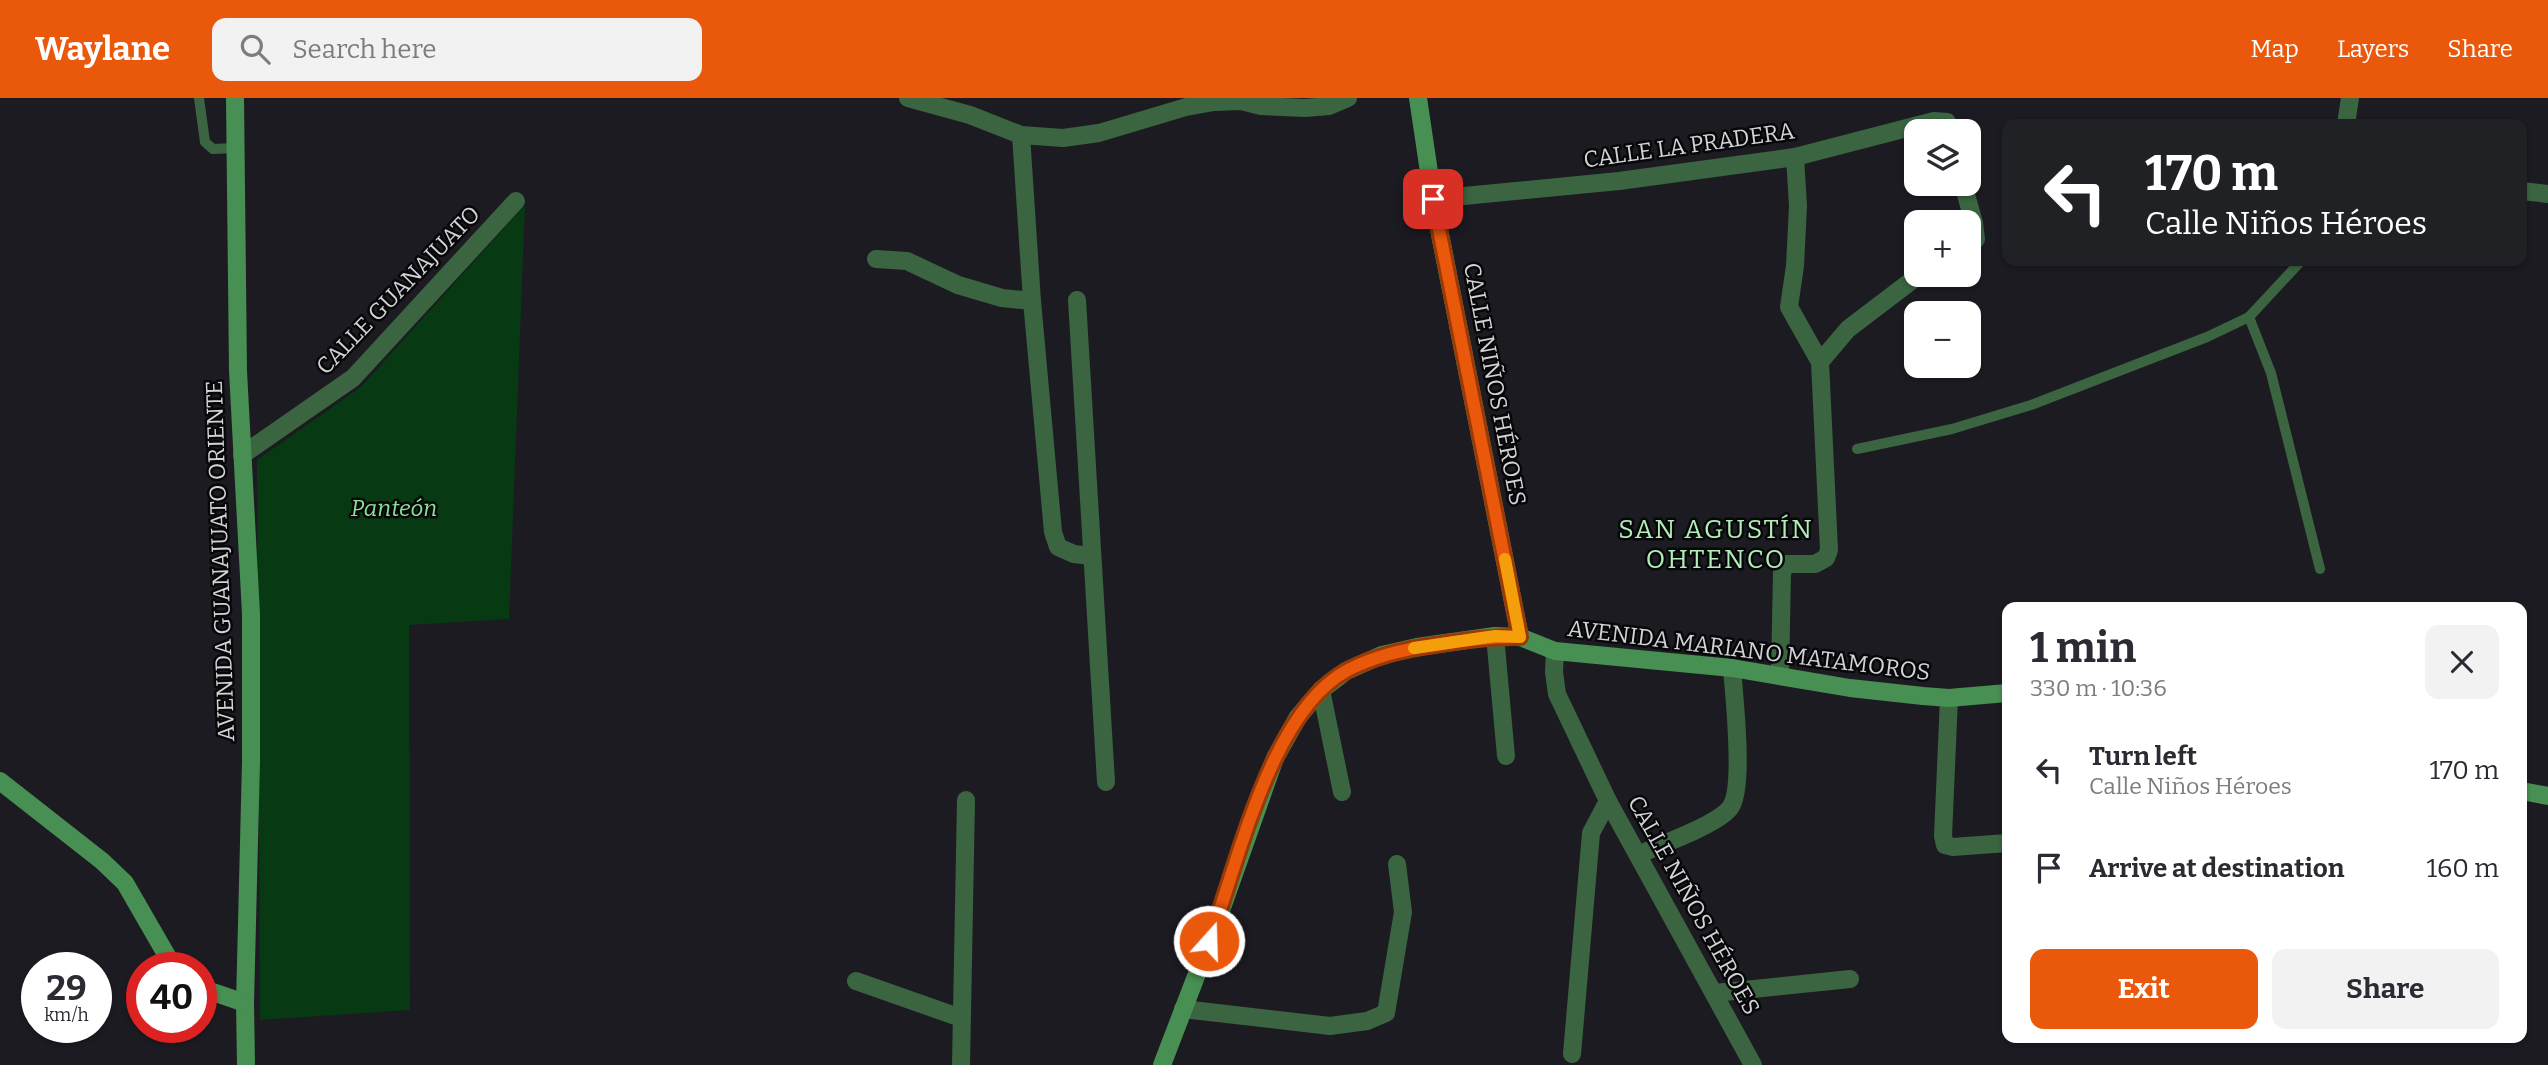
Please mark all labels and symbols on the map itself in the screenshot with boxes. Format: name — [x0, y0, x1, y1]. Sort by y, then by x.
street label: CALLE LA PRADERA — [1582, 116, 1797, 174]
pin — [1403, 169, 1463, 229]
street label: CALLE GUANAJUATO — [310, 200, 486, 380]
street label: CALLE NIÑOS HÉROES — [1458, 260, 1532, 508]
street label: AVENIDA GUANAJUATO ORIENTE — [200, 380, 240, 742]
park label: Panteón — [351, 494, 437, 522]
district label: SAN AGUSTÍN OHTENCO — [1618, 514, 1814, 575]
street label: AVENIDA MARIANO MATAMOROS — [1566, 614, 1932, 686]
street label: CALLE NIÑOS HÉROES — [1622, 790, 1766, 1020]
position arrow — [1172, 904, 1246, 978]
speed limit sign: 40 — [126, 952, 217, 1043]

